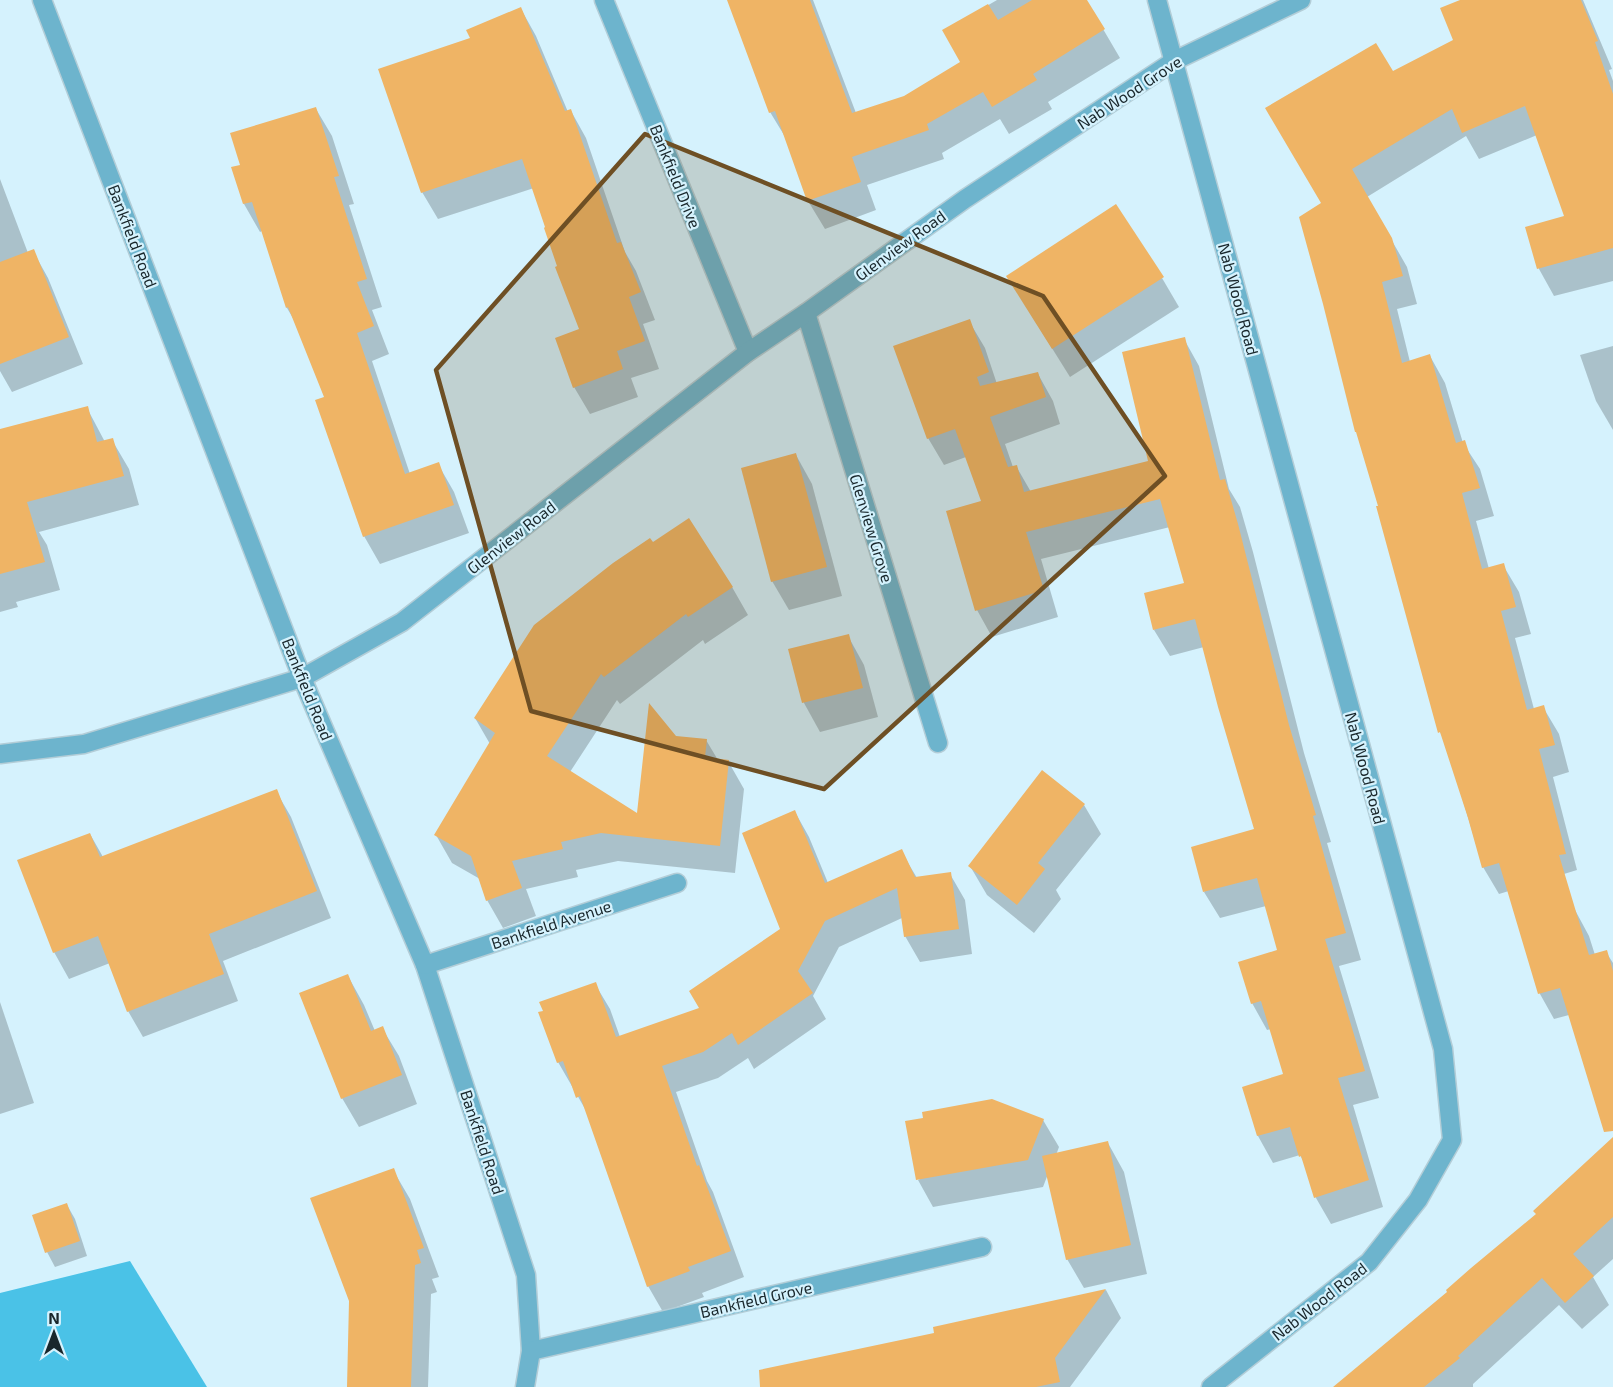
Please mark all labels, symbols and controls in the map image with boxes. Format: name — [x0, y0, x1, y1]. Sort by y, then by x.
street label: Nab Wood Grove — [1073, 51, 1185, 133]
street label: Bankfield Drive — [647, 121, 705, 231]
street label: Bankfield Road — [105, 182, 161, 290]
street label: Glenview Road — [851, 206, 949, 284]
street label: Nab Wood Road — [1215, 241, 1263, 357]
street label: Glenview Grove — [846, 471, 898, 585]
street label: Glenview Road — [463, 497, 559, 577]
street label: Bankfield Road — [279, 635, 337, 743]
street label: Nab Wood Road — [1342, 710, 1390, 826]
street label: Bankfield Avenue — [489, 896, 613, 952]
street label: Bankfield Road — [457, 1087, 509, 1197]
street label: Nab Wood Road — [1268, 1258, 1370, 1344]
street label: Bankfield Grove — [698, 1277, 814, 1321]
north arrow — [24, 1303, 84, 1363]
text: N — [48, 1308, 60, 1327]

